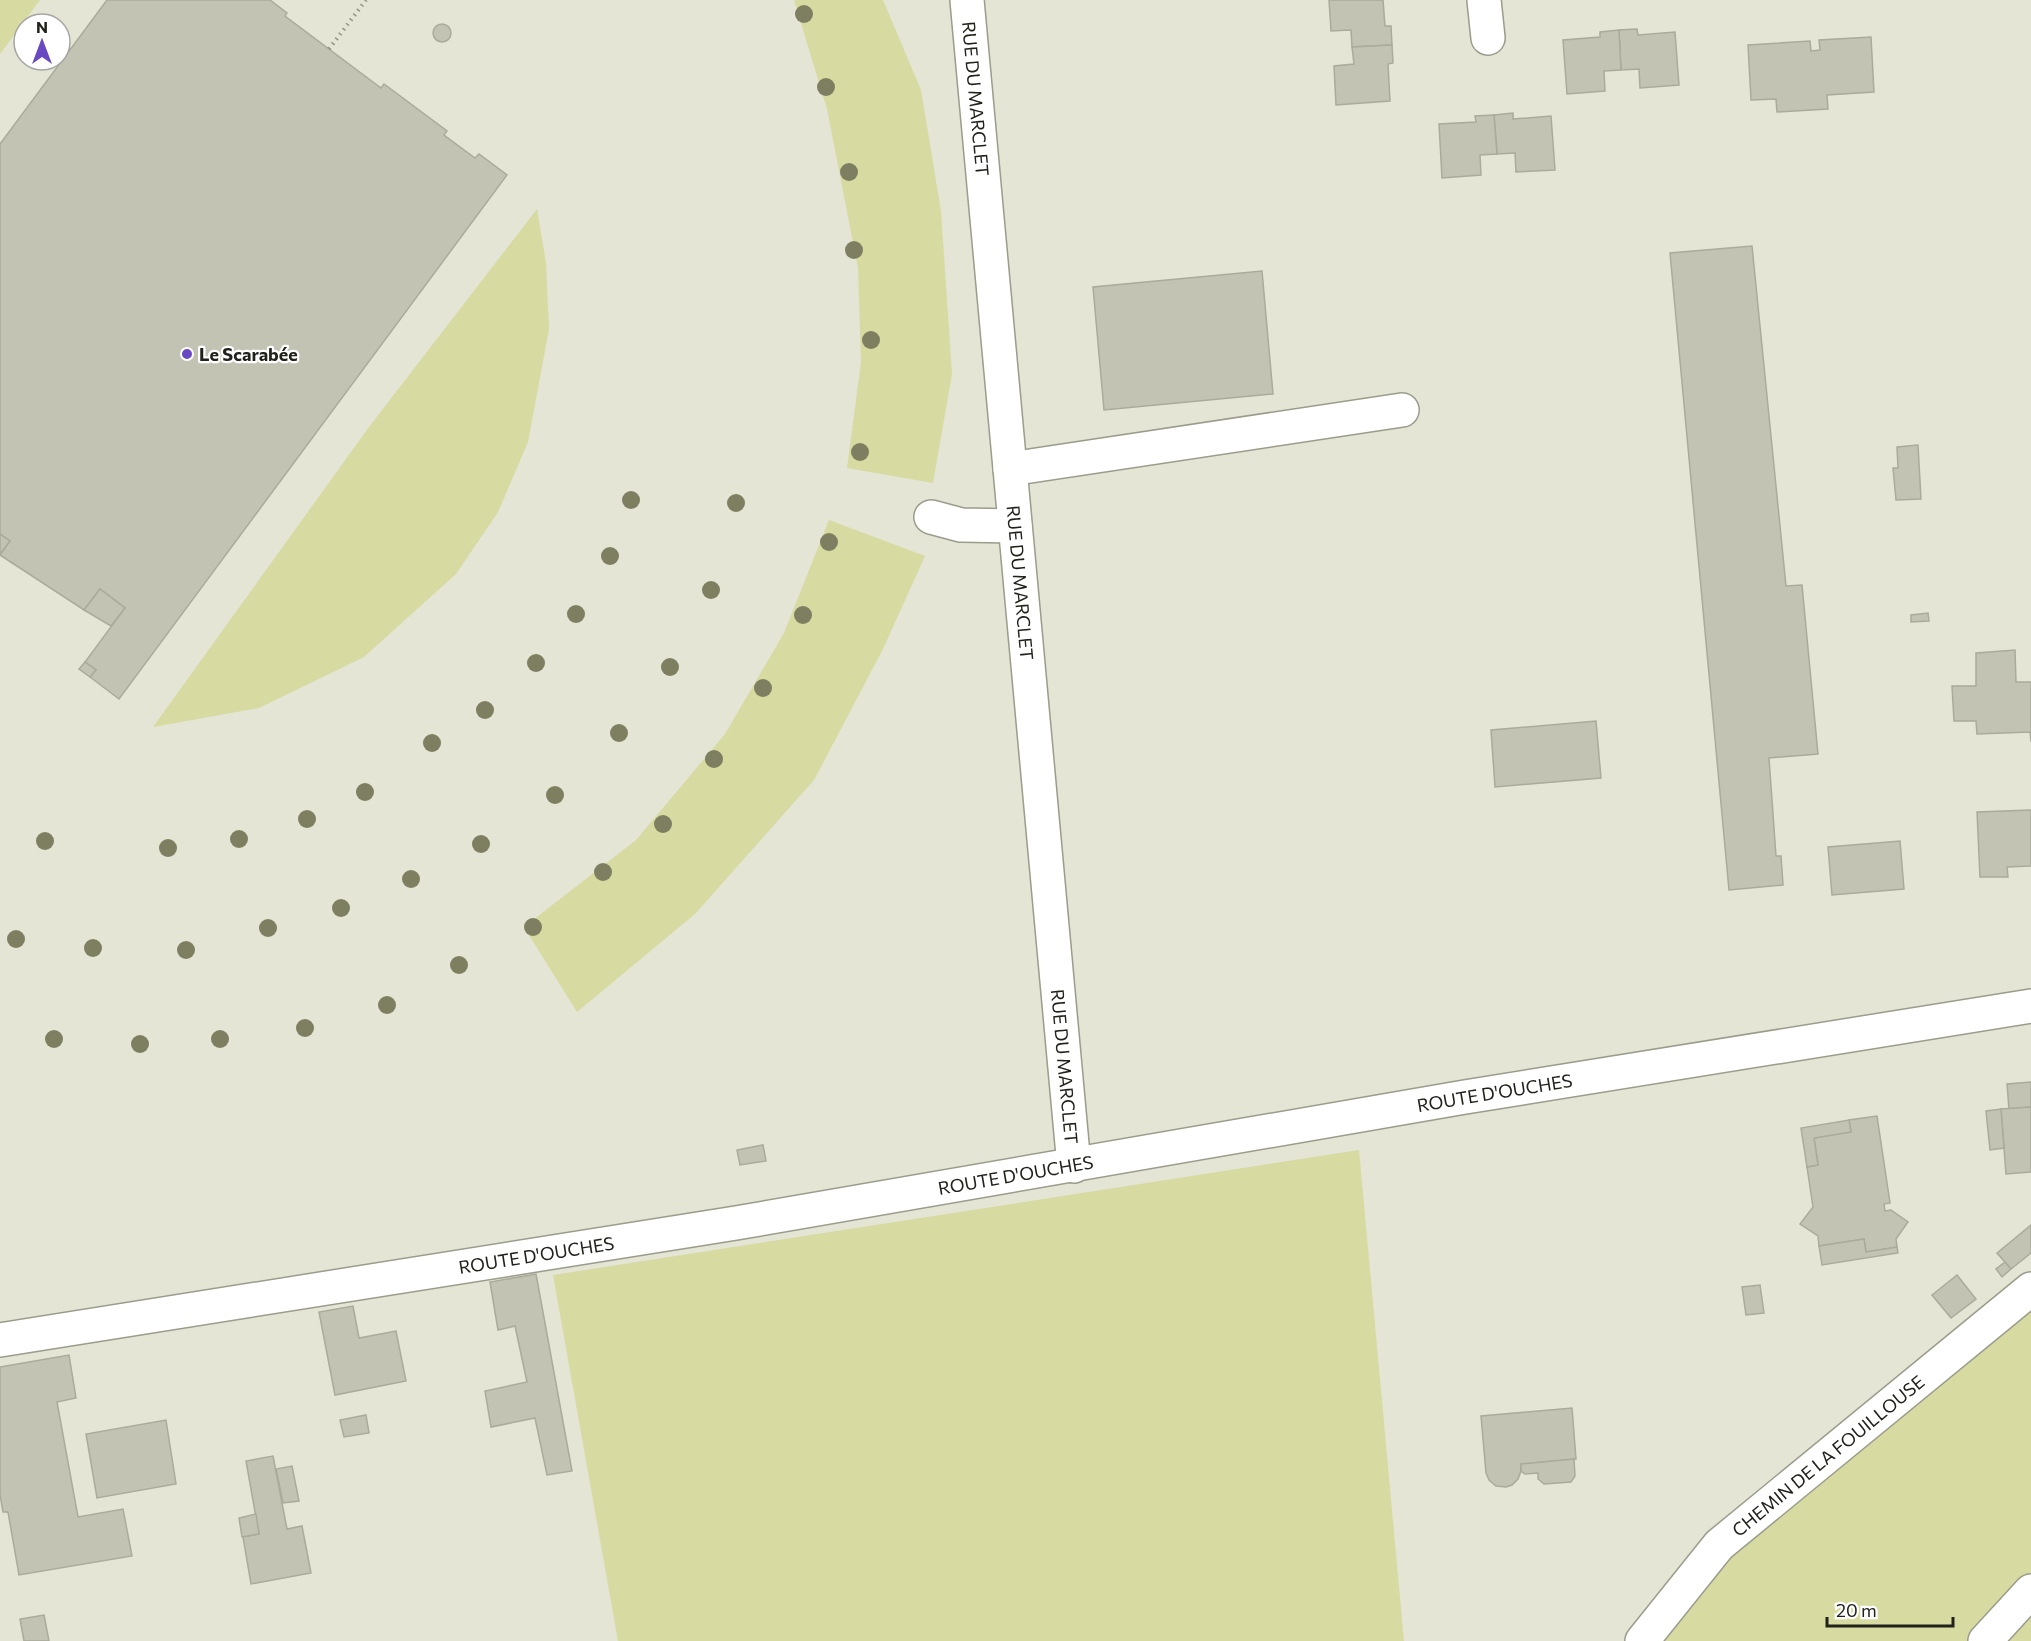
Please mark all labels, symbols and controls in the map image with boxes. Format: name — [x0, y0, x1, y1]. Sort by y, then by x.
north arrow — [12, 12, 72, 72]
text: N — [36, 17, 48, 36]
street label: RUE DU MARCLET — [958, 20, 994, 177]
place label: Le Scarabée — [199, 343, 298, 365]
marker: Le Scarabée — [180, 347, 194, 361]
street label: RUE DU MARCLET — [1002, 504, 1039, 661]
street label: RUE DU MARCLET — [1047, 988, 1083, 1145]
street label: ROUTE D'OUCHES — [1415, 1069, 1574, 1116]
street label: ROUTE D'OUCHES — [936, 1150, 1095, 1199]
street label: ROUTE D'OUCHES — [457, 1232, 616, 1278]
street label: CHEMIN DE LA FOUILLOUSE — [1727, 1370, 1929, 1541]
scale bar — [1827, 1590, 1953, 1628]
text: 20 m — [1836, 1599, 1877, 1621]

